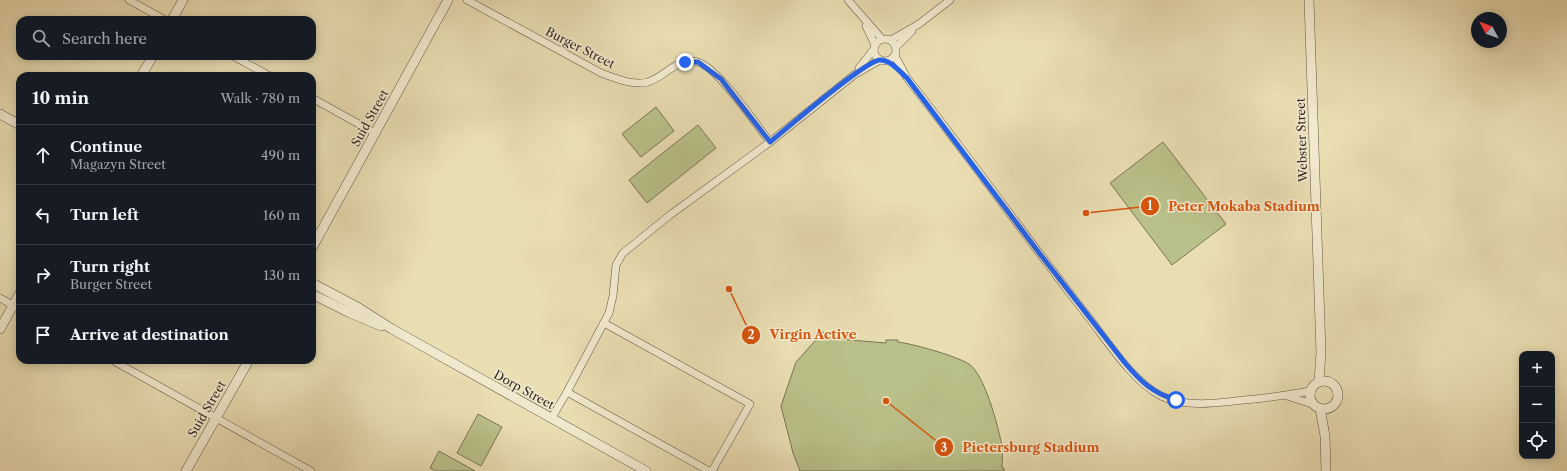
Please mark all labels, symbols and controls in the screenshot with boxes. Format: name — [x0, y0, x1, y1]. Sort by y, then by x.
north arrow — [1471, 12, 1507, 48]
search box — [16, 16, 316, 60]
street label: Burger Street — [543, 24, 618, 72]
icon: search — [30, 27, 52, 49]
text: Search here — [62, 29, 147, 48]
route end — [676, 53, 694, 71]
street label: Suid Street — [348, 86, 392, 149]
text: 10 min — [32, 88, 89, 108]
text: Walk · 780 m — [220, 90, 300, 106]
street label: Webster Street — [1293, 97, 1311, 183]
text: Continue — [70, 137, 142, 156]
icon: ahead — [32, 144, 54, 166]
text: 490 m — [261, 147, 300, 163]
text: Magazyn Street — [70, 156, 166, 172]
callout: Peter Mokaba Stadium — [1140, 194, 1328, 219]
text: 1 — [1147, 198, 1153, 213]
text: Peter Mokaba Stadium — [1168, 198, 1320, 214]
icon: left — [32, 204, 54, 226]
text: Turn left — [70, 205, 139, 224]
text: 160 m — [263, 207, 300, 223]
text: Turn right — [70, 257, 150, 276]
icon: right — [32, 264, 54, 286]
text: 130 m — [264, 267, 300, 283]
text: Burger Street — [70, 276, 152, 292]
callout: Virgin Active — [741, 322, 865, 347]
icon: arrive — [32, 324, 54, 346]
text: Arrive at destination — [70, 325, 229, 344]
text: Virgin Active — [769, 326, 857, 342]
text: 2 — [747, 327, 755, 342]
map controls — [1519, 351, 1555, 459]
button: + — [1519, 351, 1555, 387]
street label: Dorp Street — [491, 367, 558, 413]
street label: Suid Street — [184, 377, 229, 440]
button: − — [1519, 387, 1555, 423]
route start — [1167, 391, 1185, 409]
button: locate — [1519, 423, 1555, 459]
callout: Pietersburg Stadium — [934, 435, 1107, 460]
text: Pietersburg Stadium — [963, 439, 1099, 455]
text: 3 — [941, 440, 948, 455]

